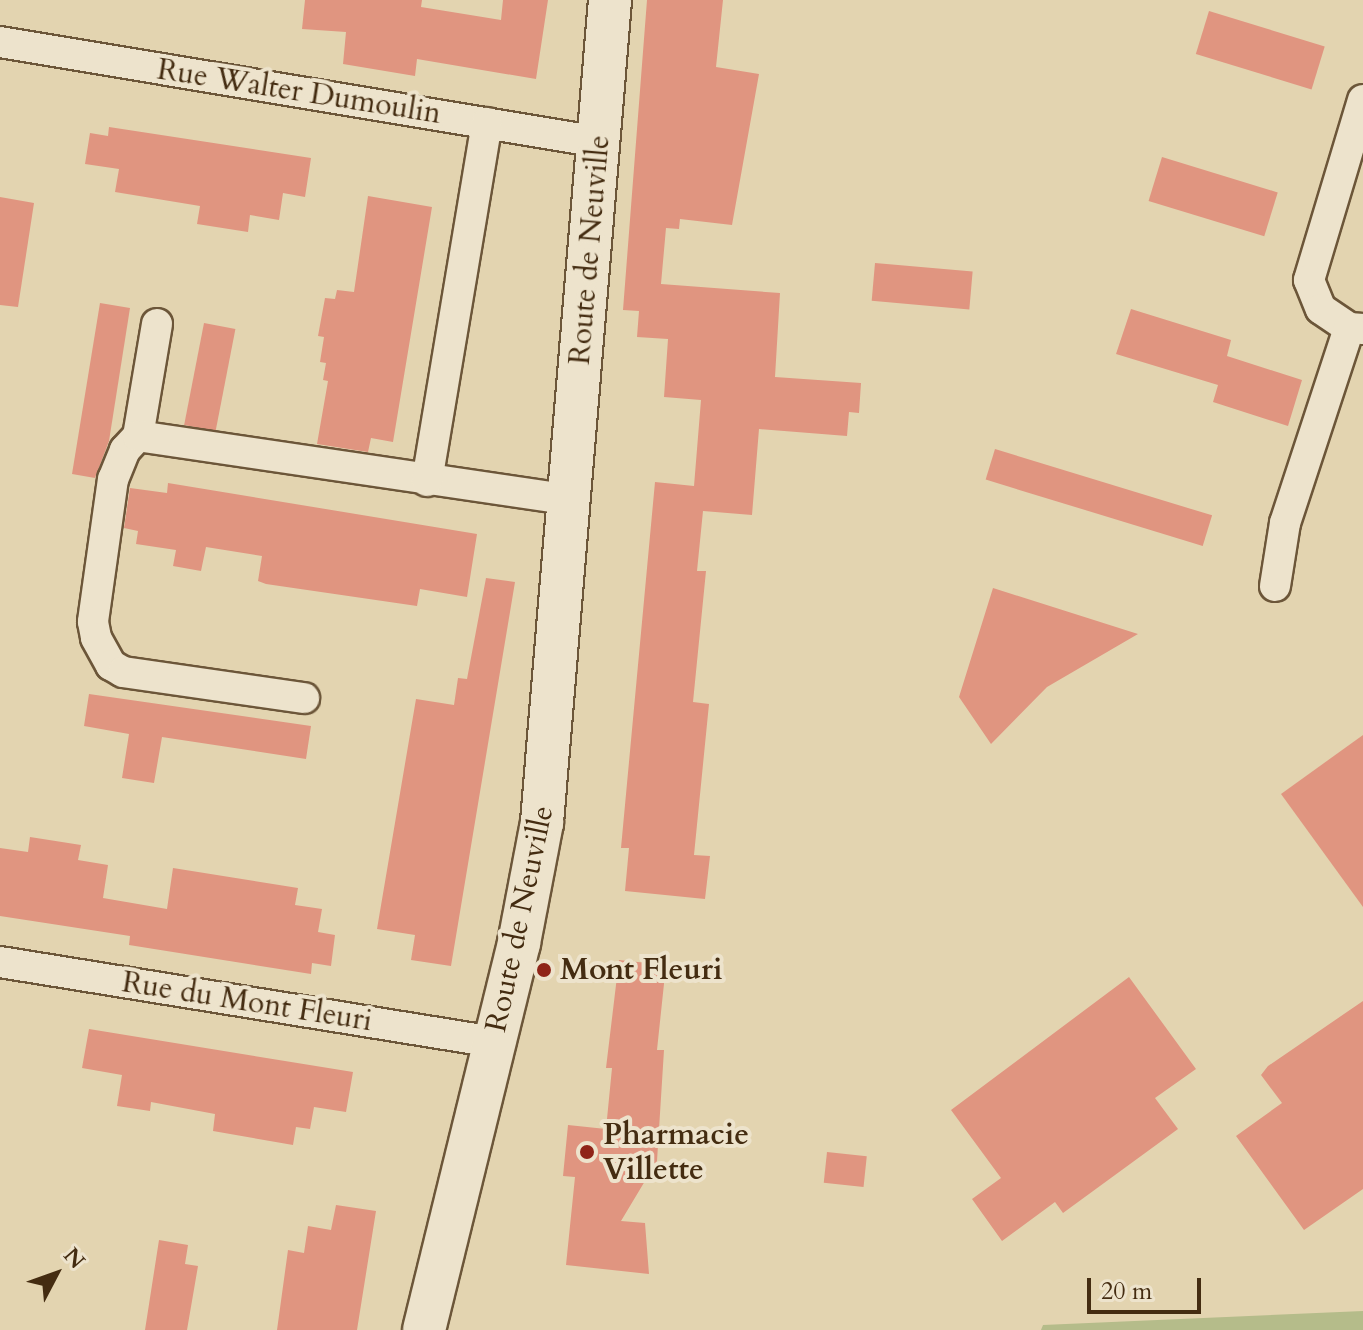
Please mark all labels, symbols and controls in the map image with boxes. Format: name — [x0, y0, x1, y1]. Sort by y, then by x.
street label: Rue Walter Dumoulin — [155, 52, 443, 132]
street label: Route de Neuville — [562, 134, 618, 366]
street label: Route de Neuville — [478, 803, 562, 1035]
place label: Mont Fleuri — [560, 952, 723, 988]
marker: Mont Fleuri — [535, 961, 553, 979]
street label: Rue du Mont Fleuri — [119, 964, 375, 1040]
place label: Pharmacie Villette — [603, 1117, 749, 1188]
marker: Pharmacie Villette — [578, 1143, 596, 1161]
north arrow — [16, 1234, 96, 1314]
text: N — [57, 1241, 92, 1275]
scale bar — [1091, 1262, 1205, 1312]
text: 20 m — [1101, 1275, 1152, 1308]

